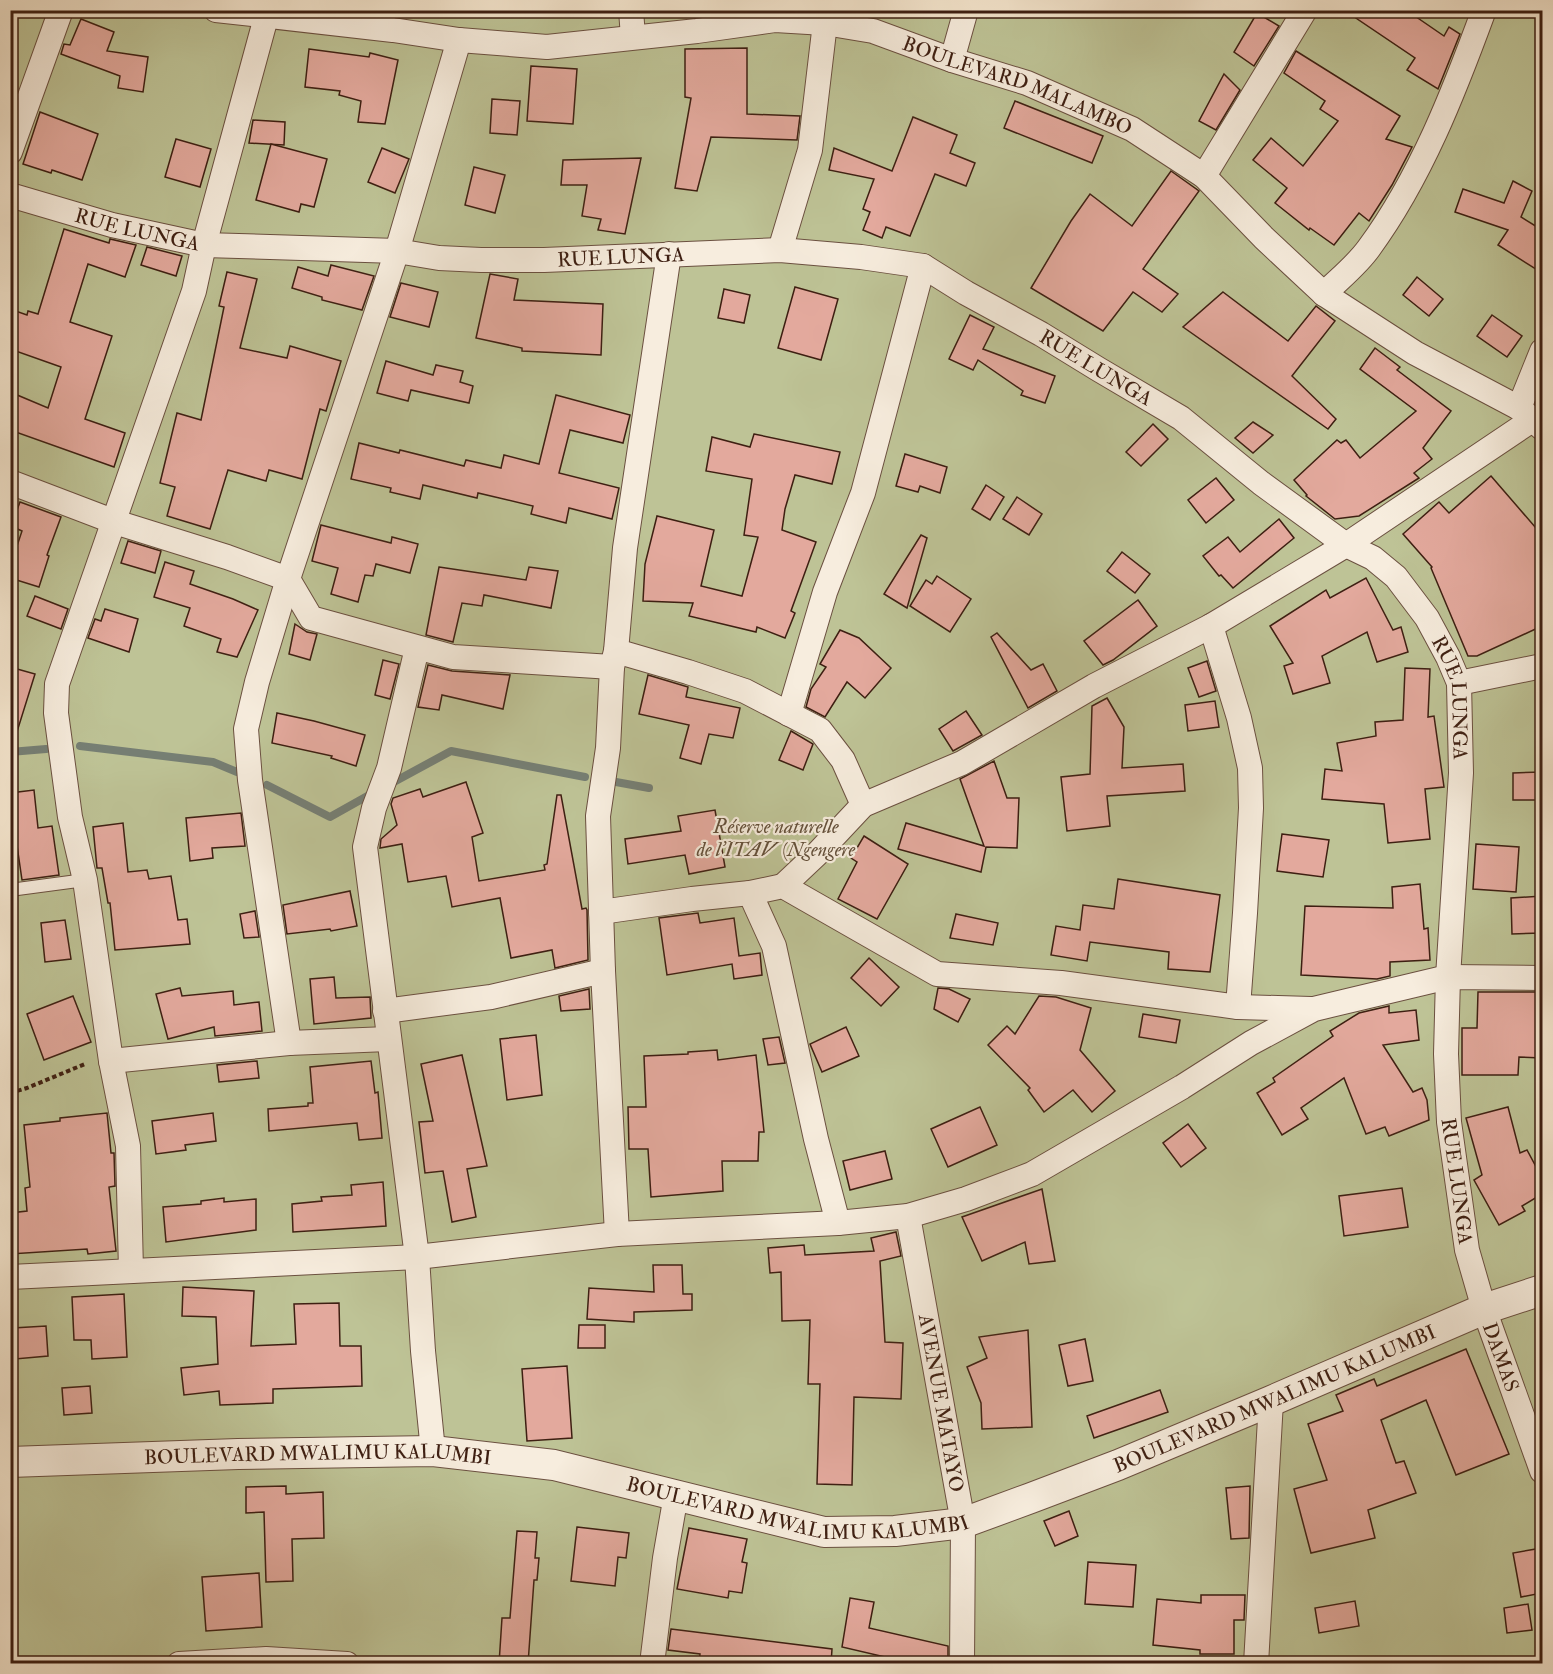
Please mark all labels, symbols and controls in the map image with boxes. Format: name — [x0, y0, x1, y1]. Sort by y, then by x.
street label: BOULEVARD MALAMBO — [899, 31, 1136, 141]
street label: RUE LUNGA — [72, 203, 202, 257]
street label: RUE LUNGA — [557, 242, 685, 272]
street label: RUE LUNGA — [1035, 324, 1157, 411]
street label: RUE LUNGA — [1426, 632, 1473, 760]
park label: Réserve naturelle de l'ITAV (Ngengere — [696, 814, 856, 862]
street label: RUE LUNGA — [1436, 1116, 1478, 1246]
street label: AVENUE MATAYO — [913, 1311, 969, 1494]
street label: BOULEVARD MWALIMU KALUMBI — [1110, 1319, 1440, 1479]
street label: DAMAS — [1477, 1319, 1525, 1395]
street label: BOULEVARD MWALIMU KALUMBI — [144, 1439, 493, 1471]
street label: BOULEVARD MWALIMU KALUMBI — [624, 1471, 973, 1545]

